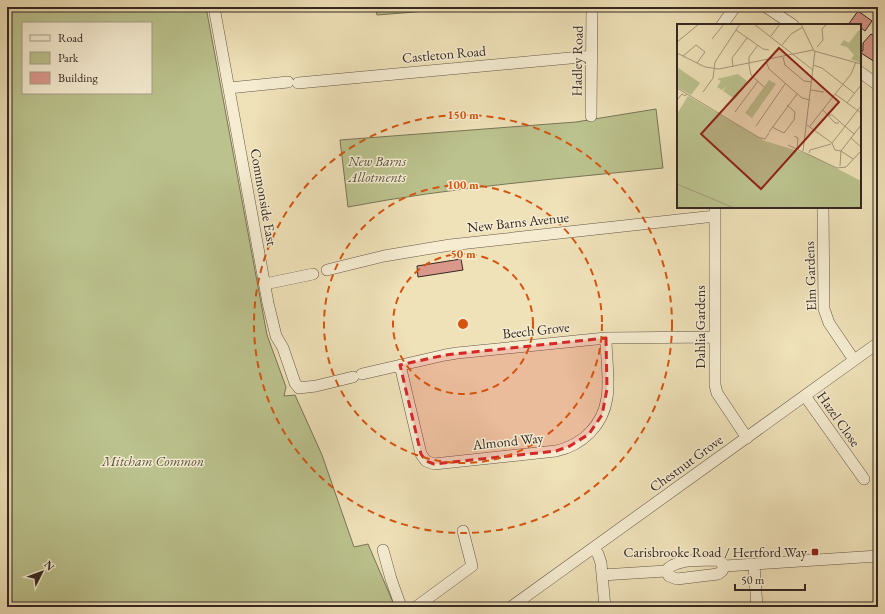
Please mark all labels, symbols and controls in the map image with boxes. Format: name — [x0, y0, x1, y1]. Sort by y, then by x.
legend — [22, 22, 152, 94]
street label: Hadley Road — [567, 24, 587, 97]
inset map — [677, 24, 861, 208]
text: Road — [58, 30, 84, 46]
street label: Castleton Road — [401, 41, 488, 67]
text: Park — [58, 50, 79, 66]
text: Building — [58, 70, 99, 86]
text: 150 m — [447, 107, 479, 123]
street label: Commonside East — [247, 147, 282, 248]
park label: New Barns Allotments — [347, 152, 406, 186]
text: 100 m — [447, 177, 479, 193]
street label: New Barns Avenue — [466, 208, 570, 236]
street label: Elm Gardens — [800, 240, 820, 311]
text: 50 m — [450, 246, 476, 262]
street label: Dahlia Gardens — [691, 285, 709, 369]
centre of rings — [456, 317, 470, 331]
street label: Beech Grove — [502, 317, 571, 342]
street label: Hazel Close — [813, 388, 865, 451]
street label: Almond Way — [471, 428, 545, 454]
street label: Chestnut Grove — [646, 430, 727, 496]
park label: Mitcham Common — [101, 452, 204, 470]
place label: Carisbrooke Road / Hertford Way — [624, 543, 808, 561]
marker: Carisbrooke Road / Hertford Way — [810, 547, 820, 557]
north arrow — [22, 552, 62, 592]
text: N — [41, 557, 58, 573]
scale bar — [735, 566, 805, 592]
text: 50 m — [741, 572, 765, 588]

